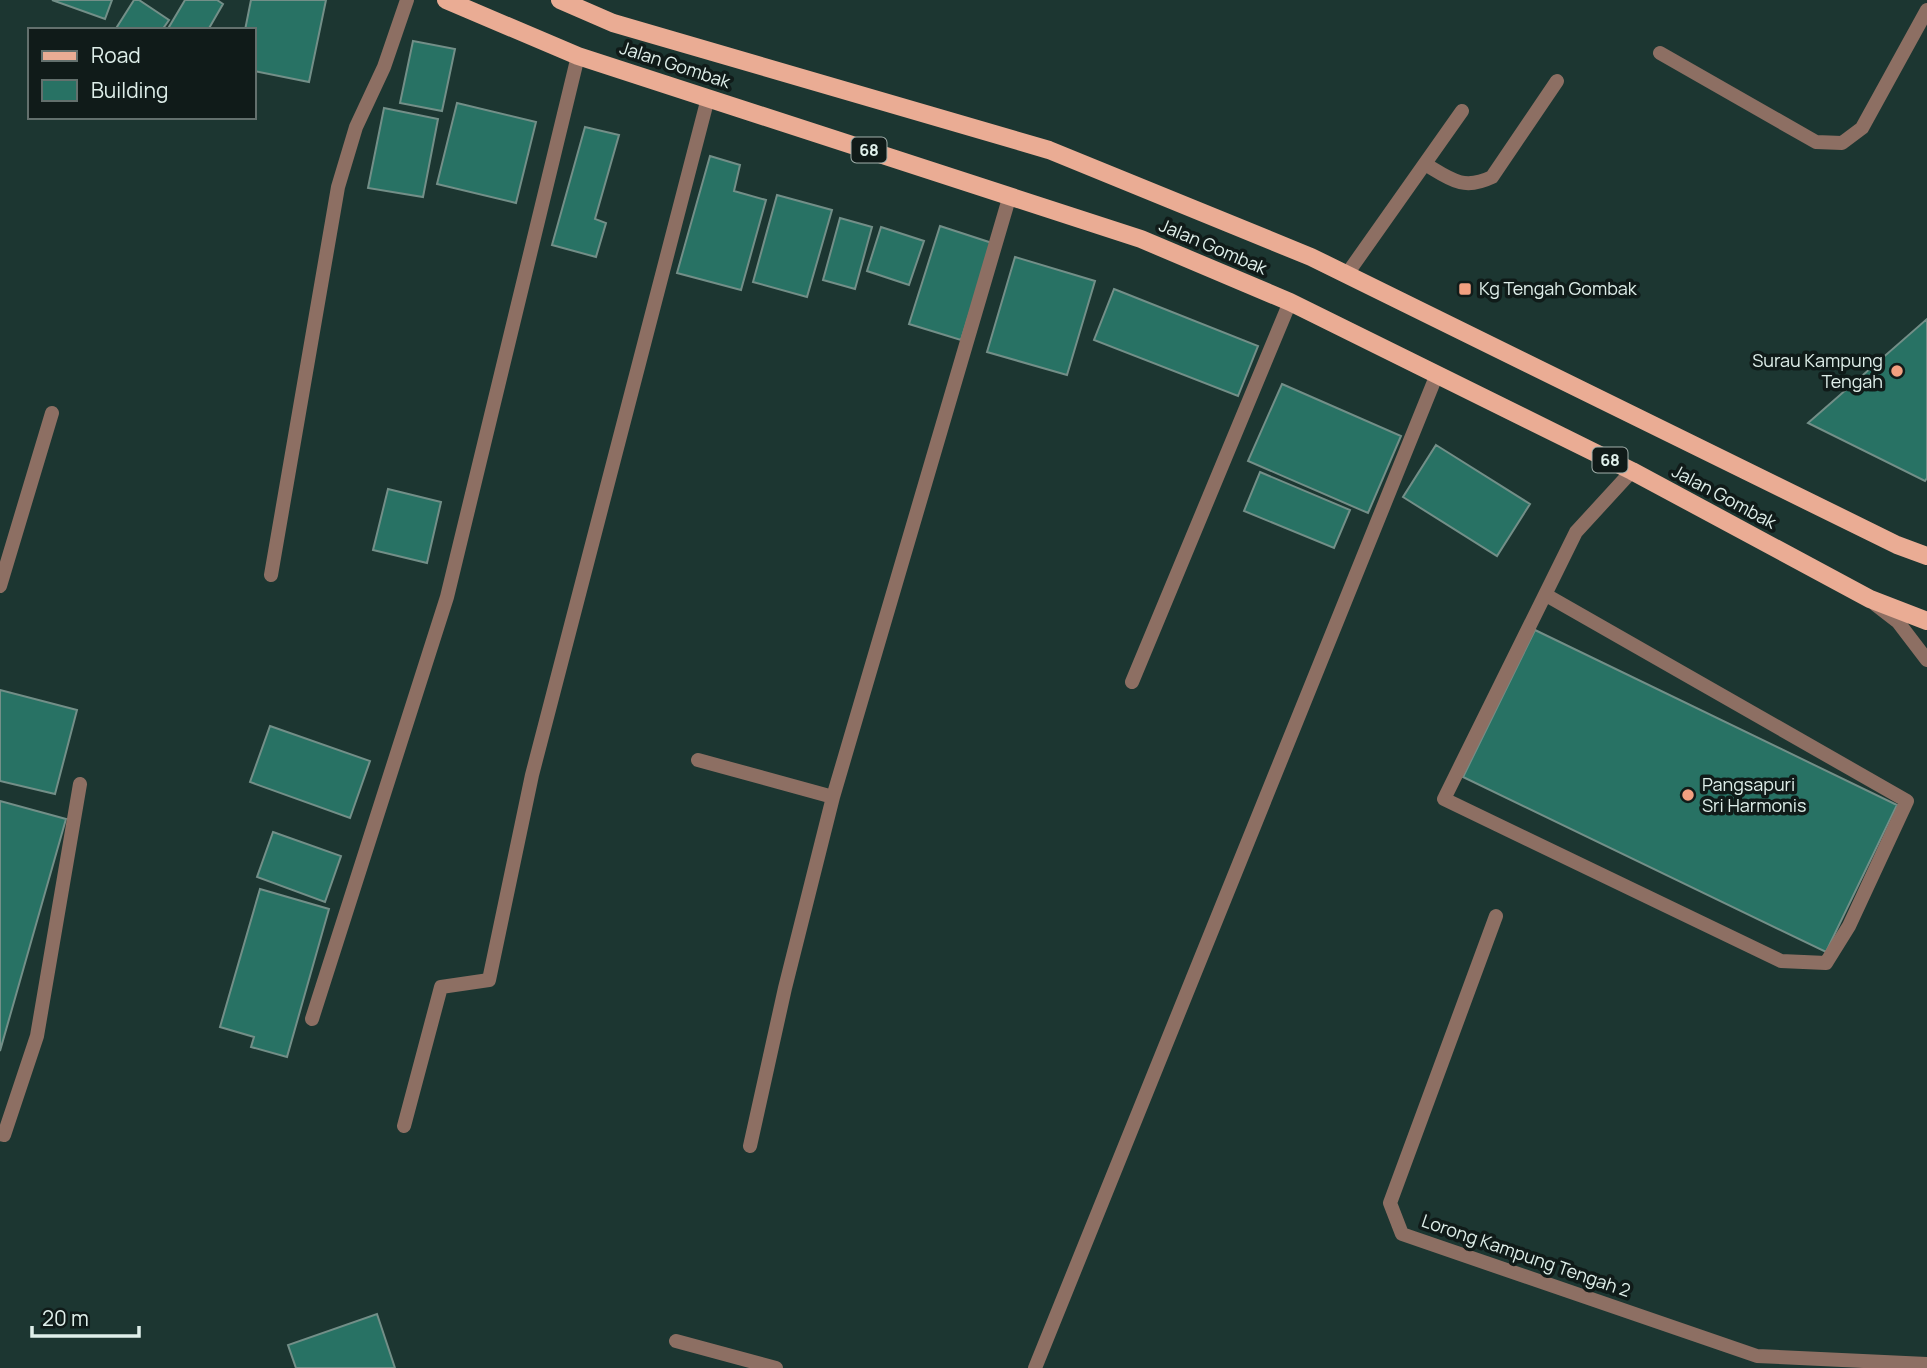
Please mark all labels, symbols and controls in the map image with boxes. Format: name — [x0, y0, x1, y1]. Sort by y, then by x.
legend — [28, 28, 256, 119]
street label: Jalan Gombak — [617, 35, 735, 94]
text: Road — [91, 41, 141, 69]
text: Building — [91, 76, 168, 104]
road number: 68 — [852, 138, 886, 162]
street label: Jalan Gombak — [1156, 213, 1272, 280]
place label: Kg Tengah Gombak — [1479, 276, 1638, 300]
marker: Kg Tengah Gombak — [1457, 281, 1473, 297]
place label: Surau Kampung Tengah — [1752, 348, 1883, 393]
marker: Surau Kampung Tengah — [1889, 363, 1905, 379]
road number: 68 — [1592, 447, 1628, 472]
street label: Jalan Gombak — [1668, 459, 1782, 534]
place label: Pangsapuri Sri Harmonis — [1702, 772, 1806, 817]
marker: Pangsapuri Sri Harmonis — [1680, 787, 1696, 803]
street label: Lorong Kampung Tengah 2 — [1419, 1208, 1634, 1302]
scale bar — [32, 1294, 138, 1338]
text: 20 m — [42, 1304, 89, 1332]

